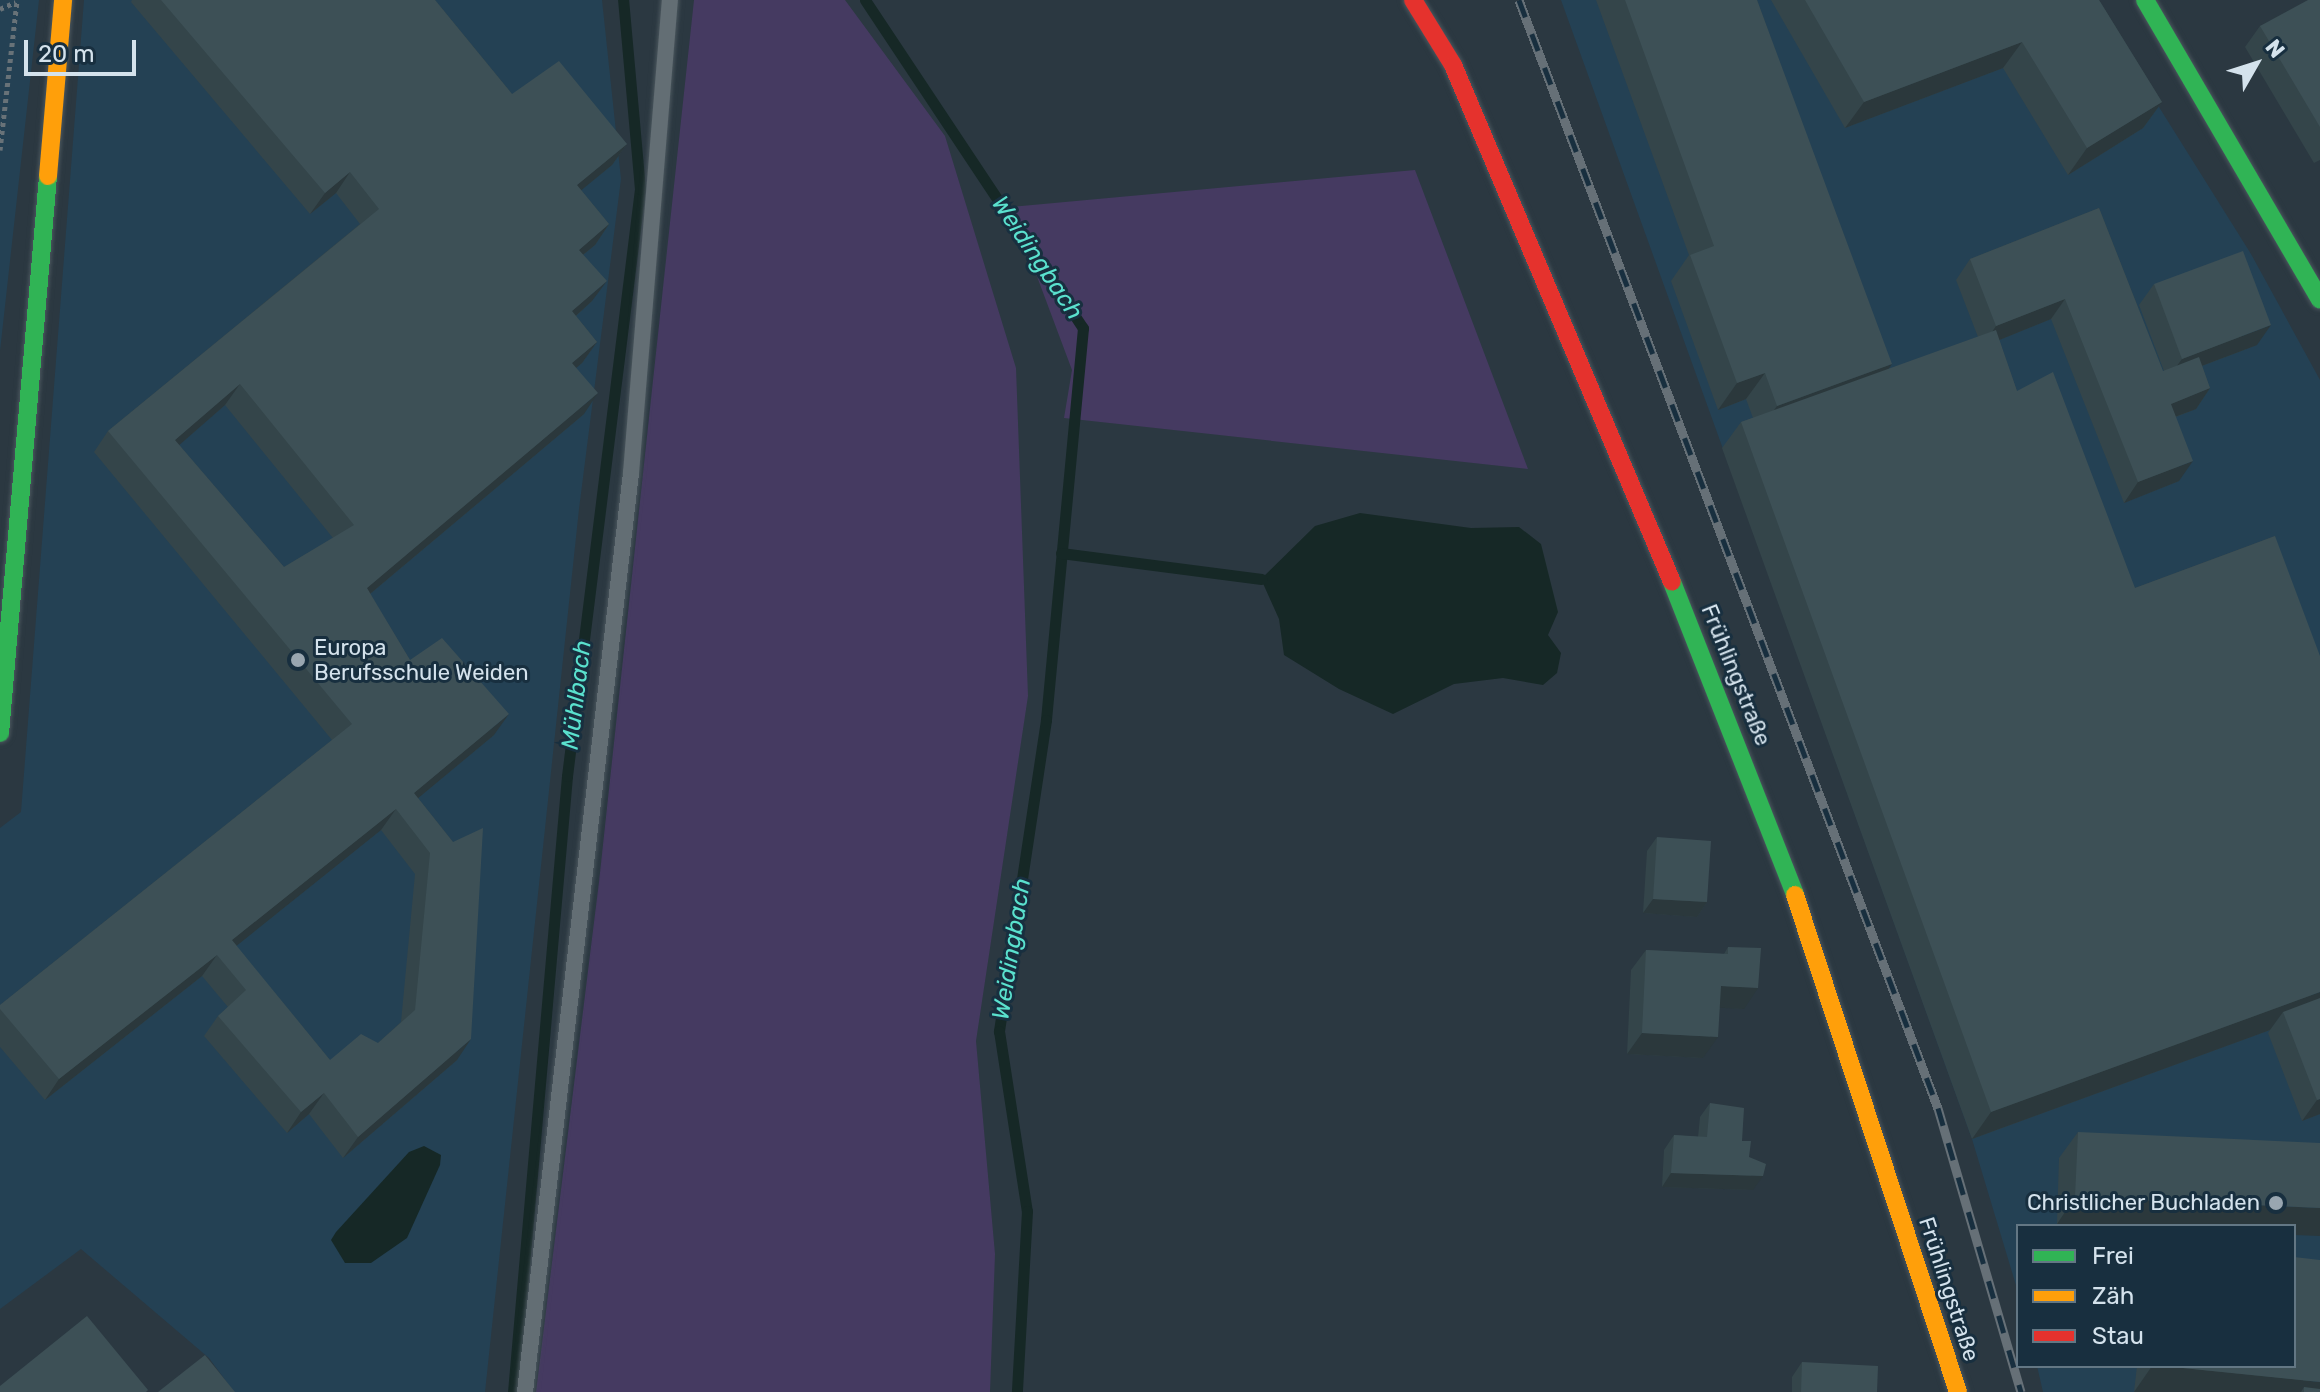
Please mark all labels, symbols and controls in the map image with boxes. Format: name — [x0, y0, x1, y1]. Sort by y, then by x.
scale bar — [28, 24, 140, 74]
north arrow — [2216, 24, 2296, 104]
text: N — [2260, 34, 2291, 63]
text: 20 m — [38, 40, 95, 68]
water label: Weidingbach — [985, 191, 1089, 325]
street label: Frühlingstraße — [1696, 600, 1776, 750]
place label: Europa Berufsschule Weiden — [314, 634, 529, 686]
water label: Mühlbach — [556, 639, 598, 751]
marker: Europa Berufsschule Weiden — [289, 651, 307, 669]
water label: Weidingbach — [987, 876, 1037, 1022]
place label: Christlicher Buchladen — [2026, 1190, 2260, 1216]
marker: Christlicher Buchladen — [2267, 1194, 2285, 1212]
street label: Frühlingstraße — [1913, 1214, 1985, 1364]
legend — [2016, 1224, 2296, 1368]
text: Frei — [2092, 1242, 2134, 1270]
text: Zäh — [2092, 1282, 2134, 1310]
text: Stau — [2092, 1322, 2144, 1350]

